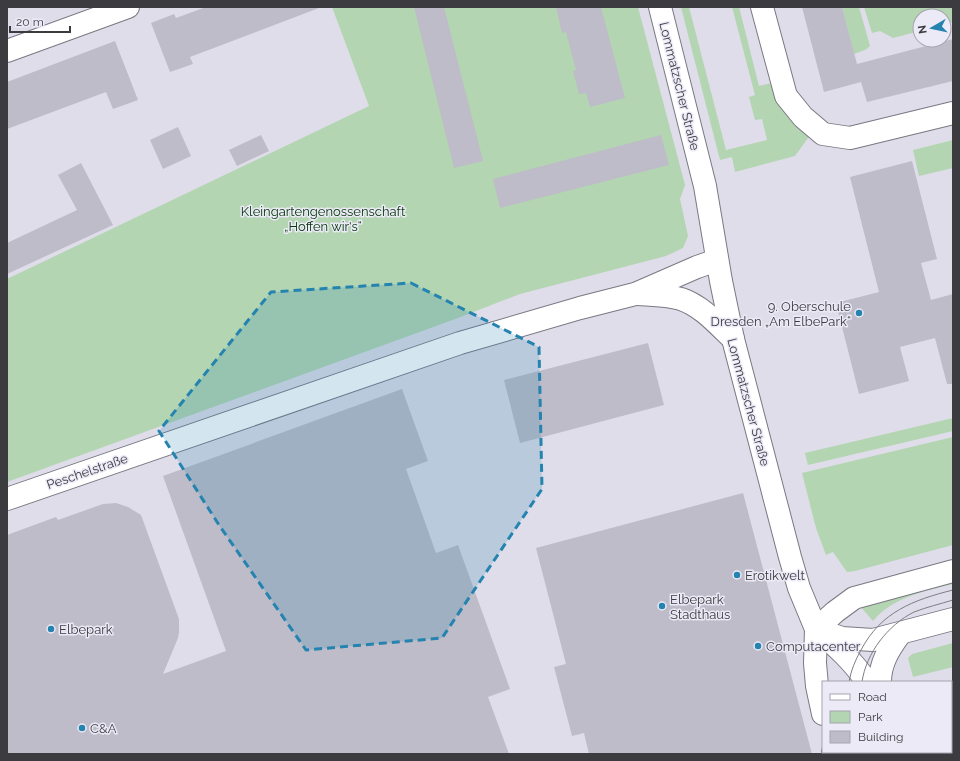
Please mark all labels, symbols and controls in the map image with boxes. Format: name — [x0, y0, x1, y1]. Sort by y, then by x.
scale bar — [10, 8, 70, 34]
north arrow — [912, 8, 952, 48]
text: 20 m — [16, 15, 44, 29]
street label: Lommatzscher Straße — [656, 20, 703, 152]
text: N — [916, 24, 930, 35]
park label: Kleingartengenossenschaft „Hoffen wir's“ — [241, 204, 406, 234]
place label: 9. Oberschule Dresden „Am ElbePark“ — [711, 299, 851, 329]
marker: 9. Oberschule Dresden „Am ElbePark“ — [854, 308, 864, 318]
street label: Lommatzscher Straße — [724, 337, 773, 468]
street label: Peschelstraße — [45, 450, 130, 492]
place label: Erotikwelt — [745, 568, 805, 583]
marker: Erotikwelt — [732, 570, 742, 580]
place label: Elbepark Stadthaus — [670, 592, 730, 622]
marker: Elbepark Stadthaus — [657, 601, 667, 611]
place label: Elbepark — [59, 622, 113, 637]
marker: Elbepark — [46, 624, 56, 634]
place label: Computacenter — [766, 639, 861, 654]
marker: Computacenter — [753, 641, 763, 651]
legend — [822, 681, 952, 753]
text: Road — [858, 690, 887, 704]
text: Park — [858, 710, 883, 724]
place label: C&A — [90, 721, 117, 736]
marker: C&A — [77, 723, 87, 733]
text: Building — [858, 730, 904, 744]

